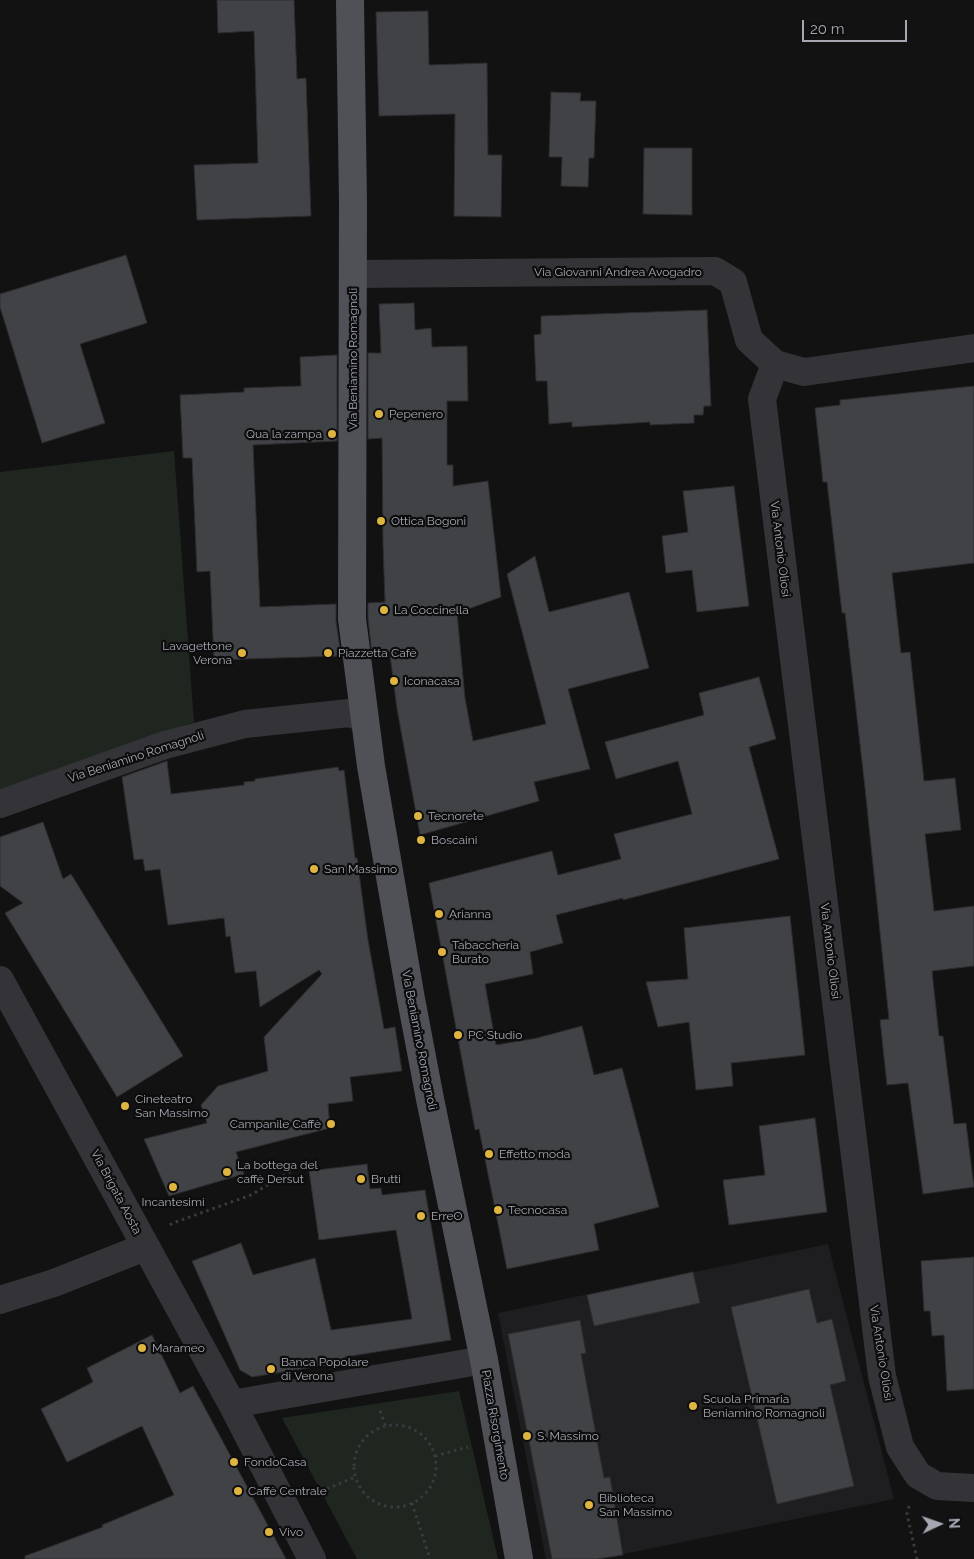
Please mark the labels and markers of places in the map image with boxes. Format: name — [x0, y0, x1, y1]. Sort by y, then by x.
place label: Pepenero — [389, 407, 443, 421]
marker: Pepenero — [373, 408, 385, 420]
place label: Qua la zampa — [246, 427, 322, 441]
marker: Qua la zampa — [326, 428, 338, 440]
place label: Ottica Bogoni — [391, 514, 466, 528]
marker: Ottica Bogoni — [375, 515, 387, 527]
place label: La Coccinella — [394, 603, 469, 617]
marker: La Coccinella — [378, 604, 390, 616]
place label: Lavagettone Verona — [162, 639, 232, 667]
place label: Piazzetta Cafè — [338, 646, 416, 660]
marker: Lavagettone Verona — [236, 647, 248, 659]
marker: Piazzetta Cafè — [322, 647, 334, 659]
place label: Iconacasa — [404, 674, 460, 688]
marker: Iconacasa — [388, 675, 400, 687]
place label: Tecnorete — [428, 809, 484, 823]
marker: Tecnorete — [412, 810, 424, 822]
place label: Boscaini — [431, 833, 477, 847]
marker: Boscaini — [415, 834, 427, 846]
place label: San Massimo — [324, 862, 397, 876]
marker: San Massimo — [308, 863, 320, 875]
place label: Arianna — [449, 907, 491, 921]
marker: Arianna — [433, 908, 445, 920]
place label: Tabaccheria Burato — [452, 938, 519, 966]
marker: Tabaccheria Burato — [436, 946, 448, 958]
place label: PC Studio — [468, 1028, 522, 1042]
marker: PC Studio — [452, 1029, 464, 1041]
place label: Cineteatro San Massimo — [135, 1092, 208, 1120]
marker: Cineteatro San Massimo — [119, 1100, 131, 1112]
place label: Campanile Caffè — [230, 1117, 321, 1131]
marker: Campanile Caffè — [325, 1118, 337, 1130]
place label: Effetto moda — [499, 1147, 570, 1161]
marker: Effetto moda — [483, 1148, 495, 1160]
place label: La bottega del caffè Dersut — [237, 1158, 318, 1186]
marker: La bottega del caffè Dersut — [221, 1166, 233, 1178]
place label: Brutti — [371, 1172, 401, 1186]
marker: Brutti — [355, 1173, 367, 1185]
marker: Incantesimi — [167, 1181, 179, 1193]
place label: Incantesimi — [141, 1195, 205, 1209]
place label: Tecnocasa — [508, 1203, 567, 1217]
marker: Tecnocasa — [492, 1204, 504, 1216]
place label: ErreO — [431, 1209, 463, 1223]
marker: ErreO — [415, 1210, 427, 1222]
place label: Marameo — [152, 1341, 205, 1355]
marker: Marameo — [136, 1342, 148, 1354]
place label: Banca Popolare di Verona — [281, 1355, 369, 1383]
marker: Banca Popolare di Verona — [265, 1363, 277, 1375]
place label: Scuola Primaria Beniamino Romagnoli — [703, 1392, 825, 1420]
marker: Scuola Primaria Beniamino Romagnoli — [687, 1400, 699, 1412]
place label: S. Massimo — [537, 1429, 599, 1443]
marker: S. Massimo — [521, 1430, 533, 1442]
place label: FondoCasa — [244, 1455, 307, 1469]
marker: FondoCasa — [228, 1456, 240, 1468]
place label: Caffè Centrale — [248, 1484, 327, 1498]
marker: Caffè Centrale — [232, 1485, 244, 1497]
place label: Biblioteca San Massimo — [599, 1491, 672, 1519]
marker: Biblioteca San Massimo — [583, 1499, 595, 1511]
place label: Vivo — [279, 1525, 303, 1539]
marker: Vivo — [263, 1526, 275, 1538]

